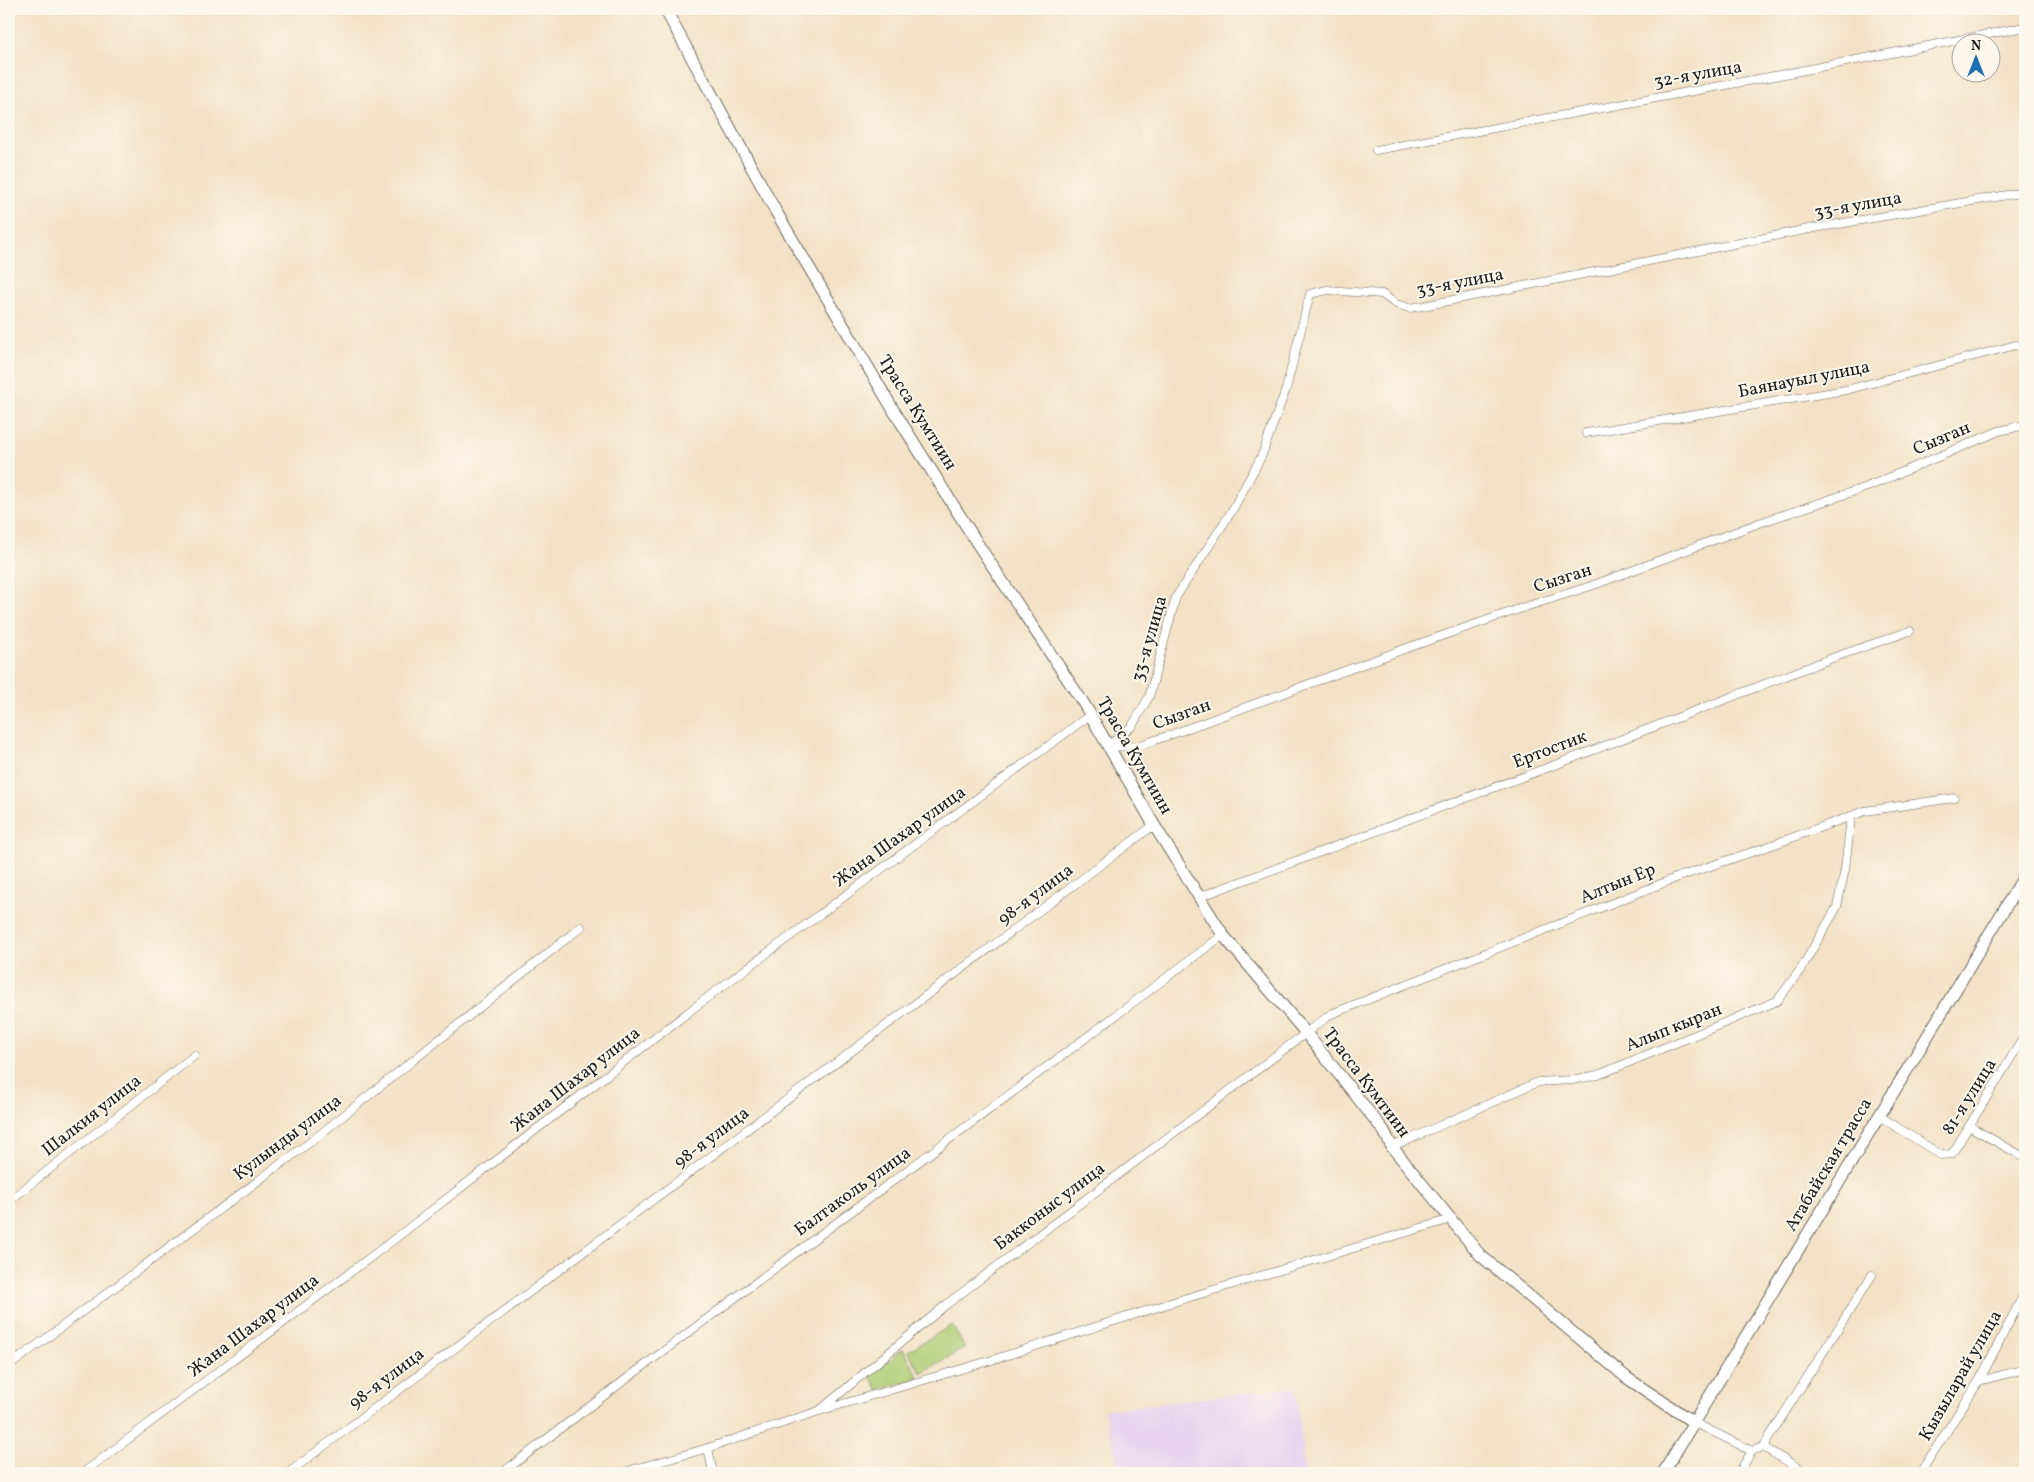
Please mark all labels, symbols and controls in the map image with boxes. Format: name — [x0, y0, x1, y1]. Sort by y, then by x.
north arrow — [1952, 32, 2002, 82]
text: N — [1971, 37, 1981, 56]
street label: 32-я улица — [1652, 55, 1744, 95]
street label: 33-я улица — [1812, 186, 1904, 226]
street label: 33-я улица — [1414, 262, 1506, 304]
street label: Трасса Кумтиин — [871, 350, 963, 476]
street label: Баянауыл улица — [1736, 355, 1872, 405]
street label: Сызган — [1909, 416, 1975, 462]
street label: Сызган — [1531, 558, 1595, 600]
street label: 33-я улица — [1126, 593, 1174, 685]
street label: Трасса Кумтиин — [1090, 693, 1178, 819]
street label: Сызган — [1150, 693, 1215, 737]
street label: Ертостик — [1509, 724, 1591, 776]
street label: Жана Шахар улица — [829, 780, 971, 894]
street label: Алтын Ер — [1576, 857, 1660, 911]
street label: 98-я улица — [993, 858, 1079, 932]
street label: Алып кыран — [1622, 997, 1726, 1059]
street label: Жана Шахар улица — [506, 1021, 646, 1139]
street label: Трасса Кумтиин — [1316, 1023, 1416, 1143]
street label: 81-я улица — [1937, 1054, 2003, 1140]
street label: Шалкия улица — [37, 1069, 147, 1163]
street label: Кулынды улица — [229, 1089, 347, 1187]
street label: Атабайская трасса — [1779, 1094, 1879, 1236]
street label: 98-я улица — [669, 1101, 755, 1175]
street label: Балтаколь улица — [790, 1141, 917, 1243]
street label: Бакконыс улица — [989, 1157, 1111, 1257]
street label: Жана Шахар улица — [183, 1268, 325, 1384]
street label: Кызыларай улица — [1913, 1306, 2009, 1446]
street label: 98-я улица — [344, 1342, 430, 1416]

